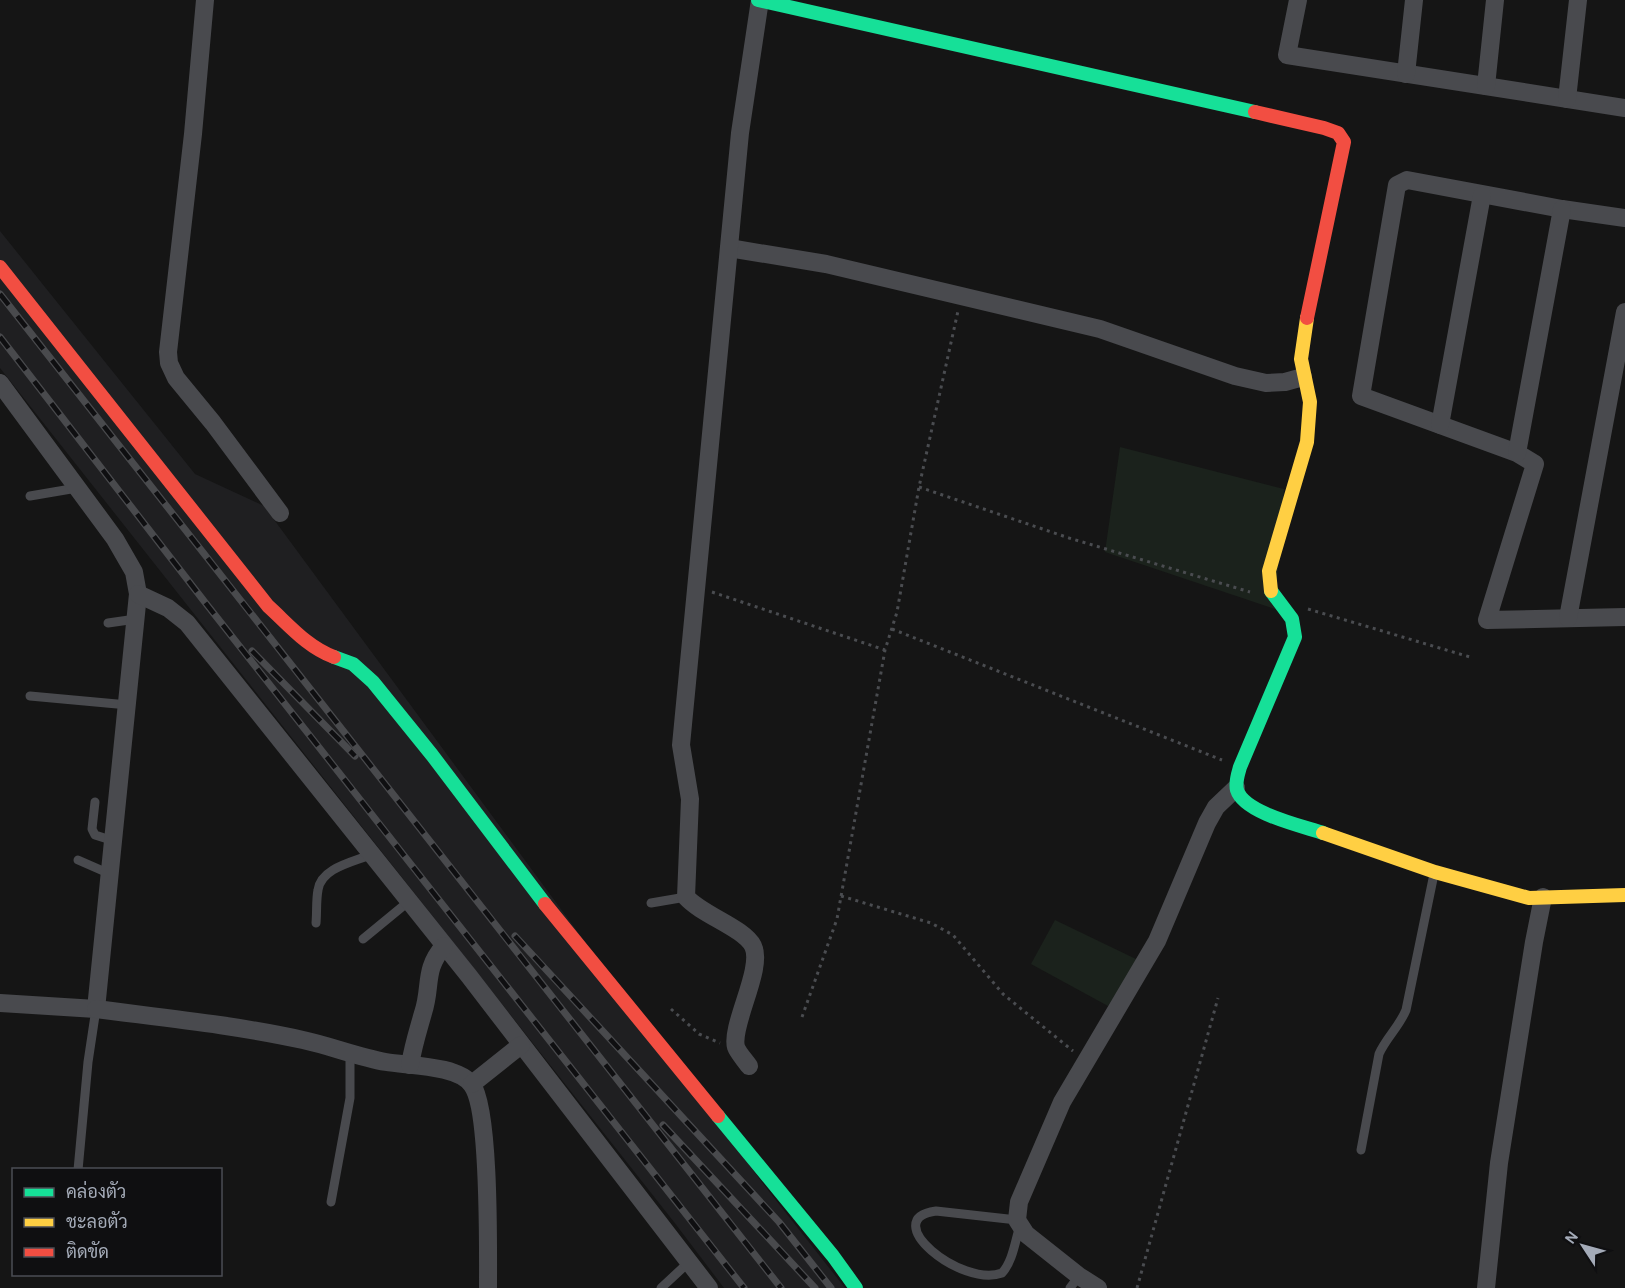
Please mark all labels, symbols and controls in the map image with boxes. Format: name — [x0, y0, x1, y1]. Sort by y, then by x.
legend — [12, 1168, 222, 1276]
text: คล่องตัว — [66, 1180, 126, 1203]
text: ชะลอตัว — [66, 1211, 128, 1233]
north arrow — [1553, 1216, 1613, 1276]
text: N — [1560, 1227, 1582, 1248]
text: ติดขัด — [66, 1241, 109, 1263]

